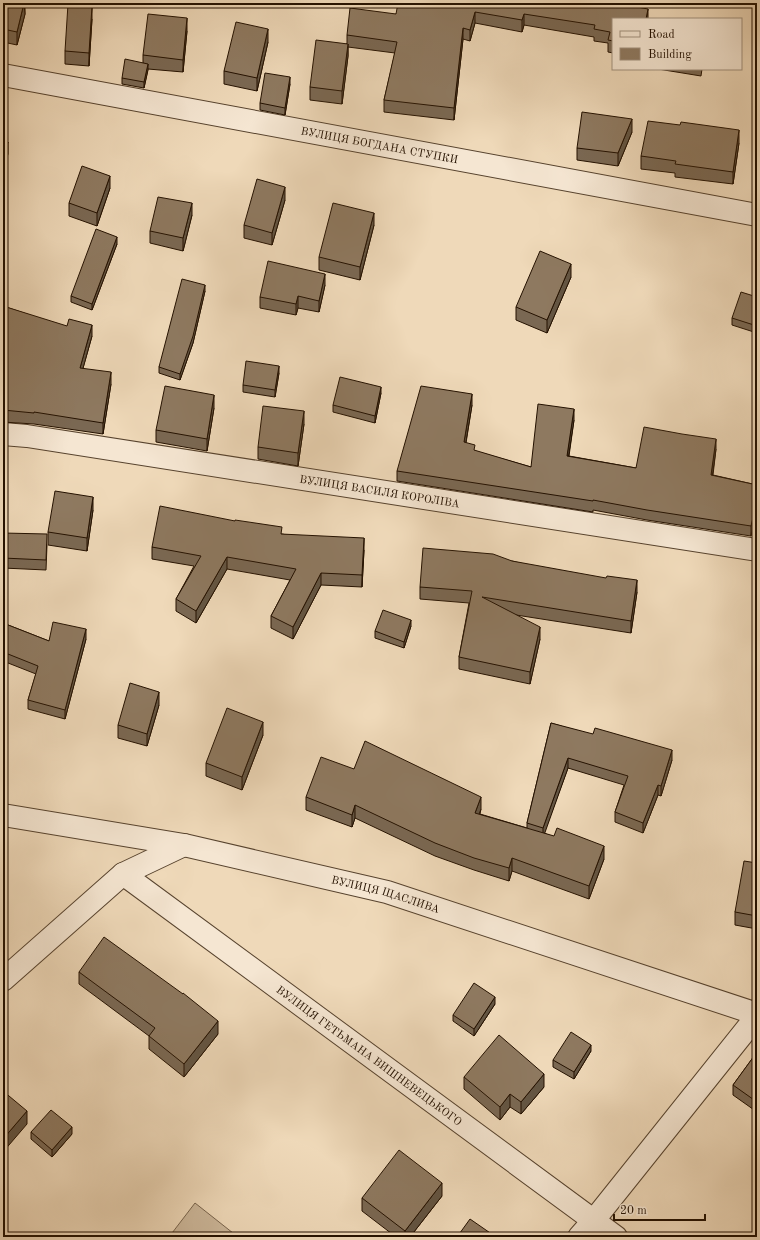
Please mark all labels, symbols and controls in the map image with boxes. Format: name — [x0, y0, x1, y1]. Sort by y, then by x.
legend — [612, 18, 742, 70]
text: Road — [648, 29, 675, 41]
text: Building — [648, 49, 692, 61]
street label: ВУЛИЦЯ БОГДАНА СТУПКИ — [300, 126, 459, 166]
street label: ВУЛИЦЯ ВАСИЛЯ КОРОЛІВА — [299, 475, 461, 511]
street label: ВУЛИЦЯ ЩАСЛИВА — [330, 875, 441, 916]
street label: ВУЛИЦЯ ГЕТЬМАНА ВИШНЕВЕЦЬКОГО — [274, 985, 463, 1129]
scale bar — [614, 1196, 705, 1222]
text: 20 m — [620, 1205, 647, 1217]

